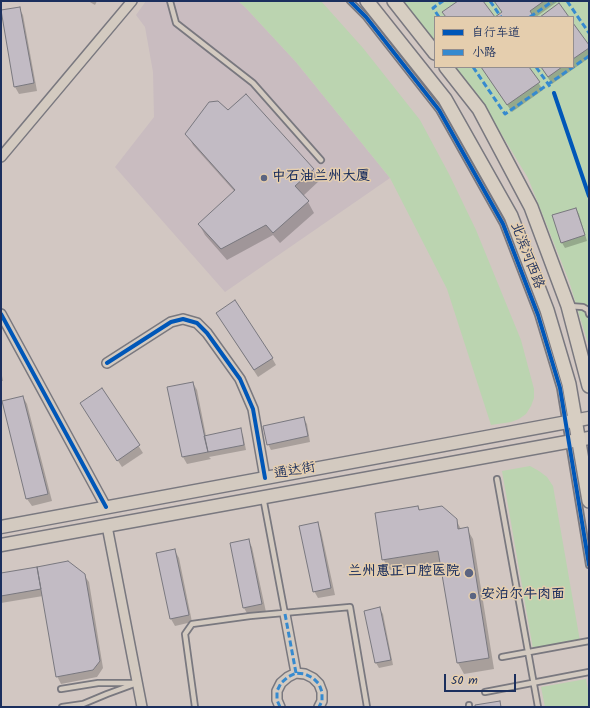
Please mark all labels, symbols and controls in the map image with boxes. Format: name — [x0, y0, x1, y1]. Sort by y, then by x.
legend — [434, 16, 574, 68]
text: 自行车道 — [472, 23, 520, 42]
text: 小路 — [472, 43, 496, 62]
place label: 中石油兰州大厦 — [272, 170, 370, 186]
marker: 中石油兰州大厦 — [259, 173, 269, 183]
street label: 北滨河西路 — [506, 220, 546, 292]
street label: 通达街 — [273, 460, 317, 484]
place label: 兰州惠正口腔医院 — [348, 565, 460, 581]
marker: 兰州惠正口腔医院 — [463, 567, 475, 579]
place label: 安泊尔牛肉面 — [481, 588, 565, 604]
marker: 安泊尔牛肉面 — [468, 591, 478, 601]
scale bar — [446, 666, 518, 692]
text: 50 m — [451, 671, 478, 690]

